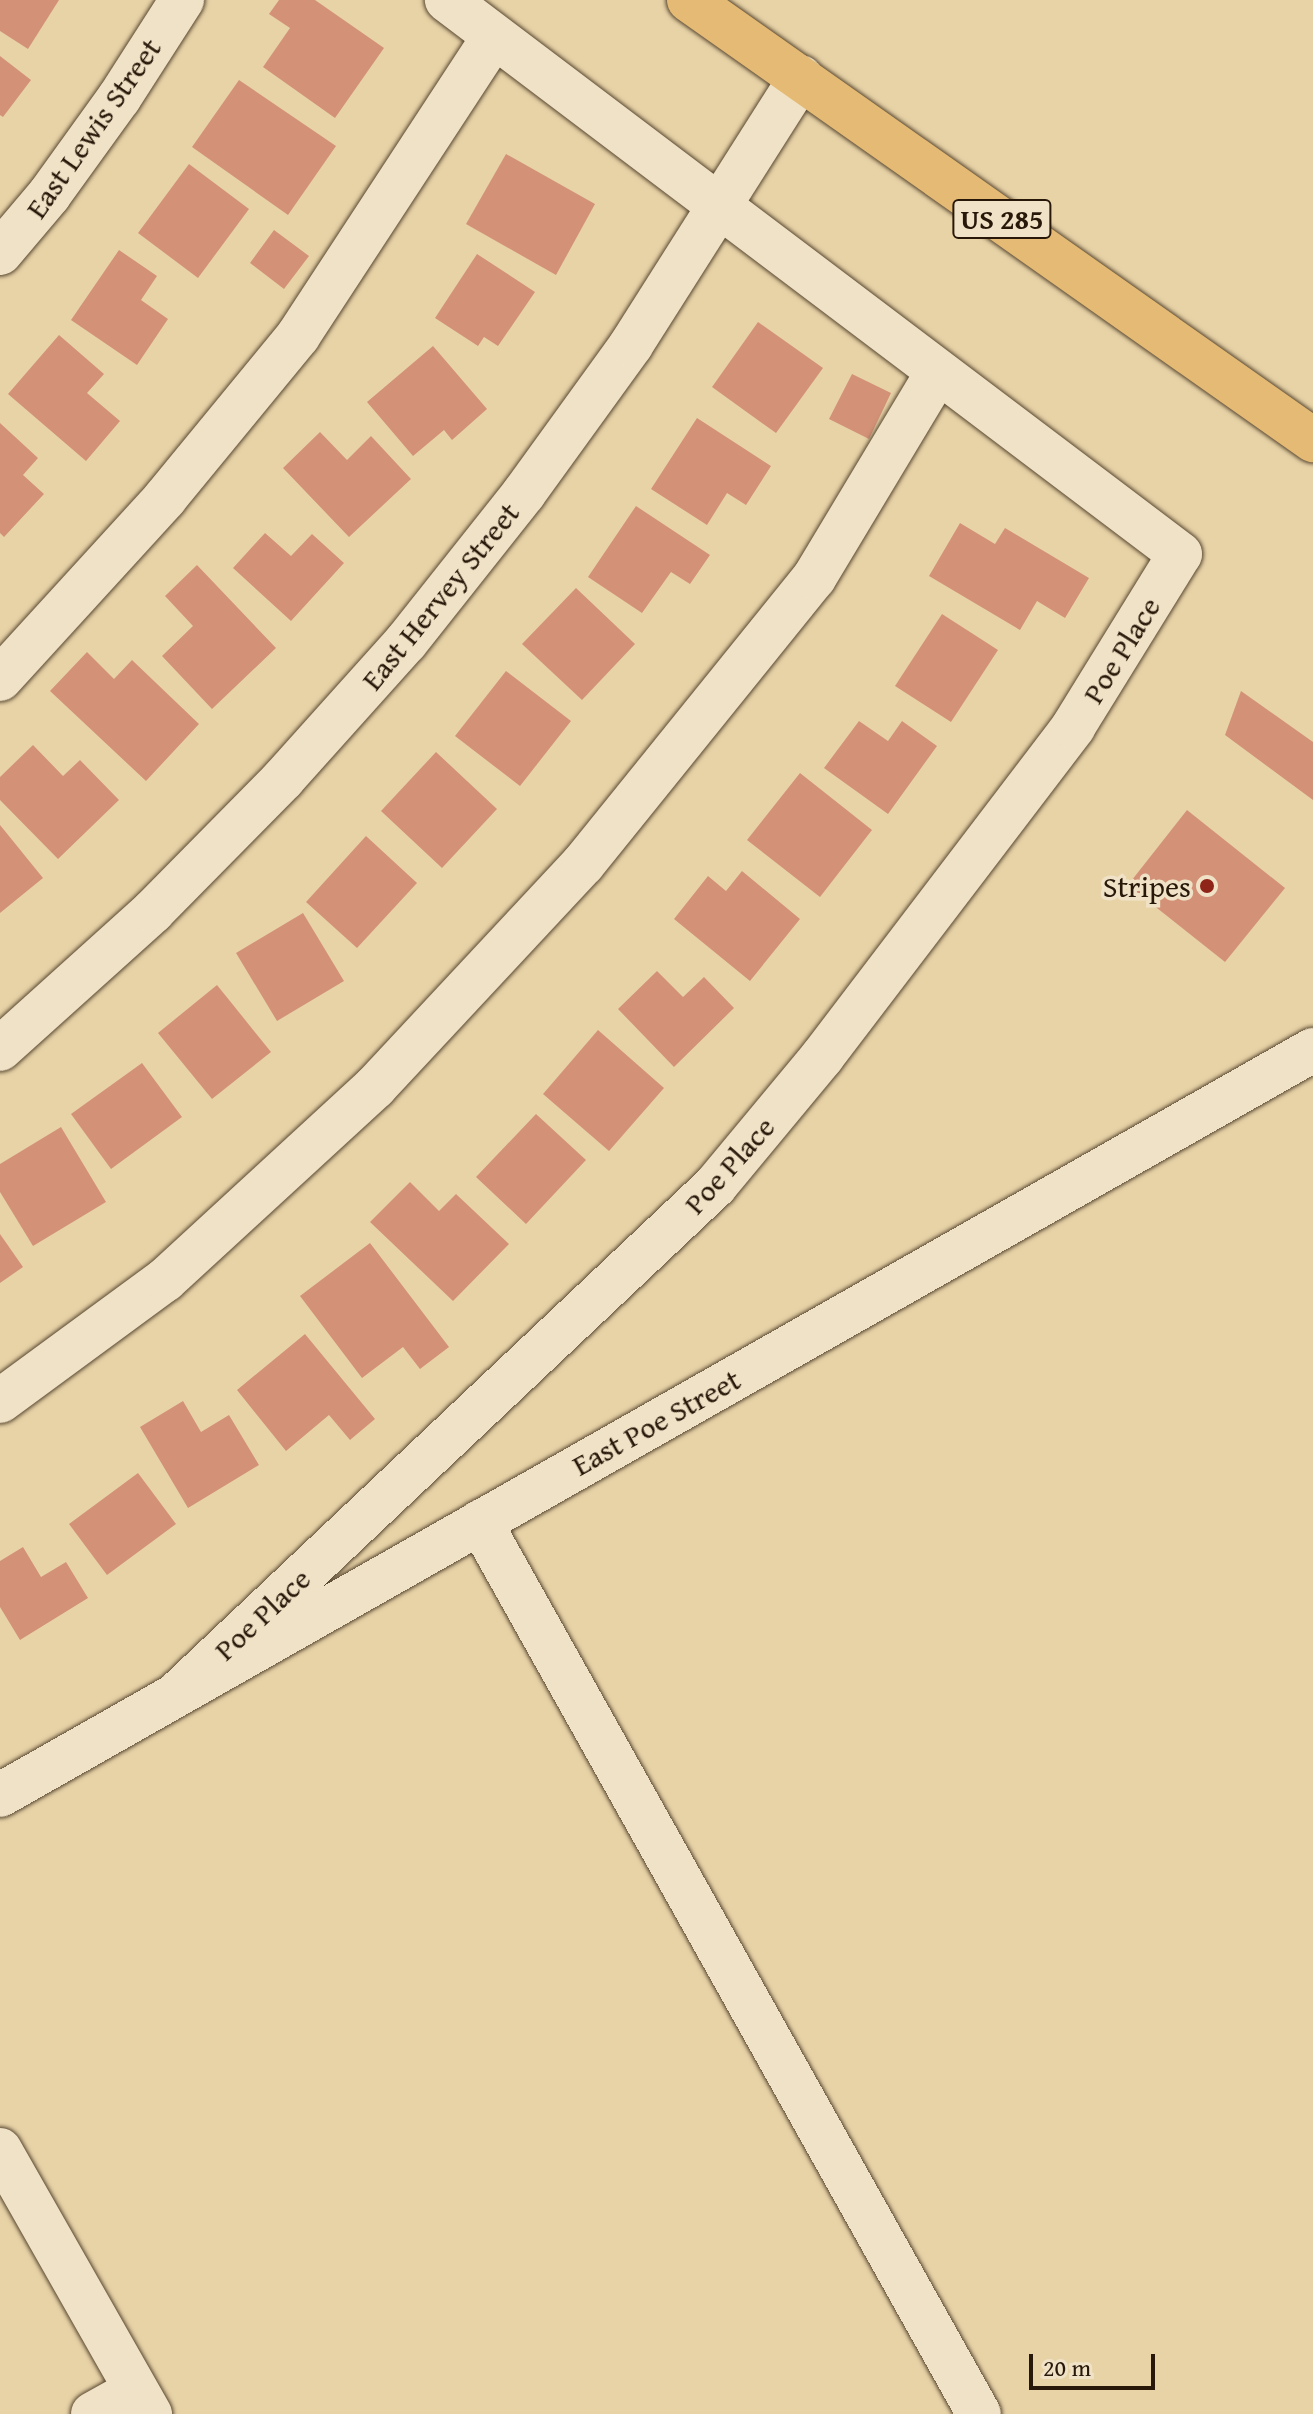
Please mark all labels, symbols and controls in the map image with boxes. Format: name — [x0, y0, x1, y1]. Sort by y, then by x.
street label: East Lewis Street — [18, 31, 168, 225]
road number: US 285 — [952, 195, 1052, 243]
street label: East Hervey Street — [353, 495, 527, 697]
street label: Poe Place — [1074, 590, 1168, 710]
place label: Stripes — [1103, 868, 1191, 904]
marker: Stripes — [1198, 877, 1216, 895]
street label: Poe Place — [676, 1109, 782, 1221]
street label: East Poe Street — [566, 1361, 746, 1483]
street label: Poe Place — [206, 1561, 318, 1667]
scale bar — [1033, 2338, 1159, 2388]
text: 20 m — [1043, 2350, 1091, 2385]

